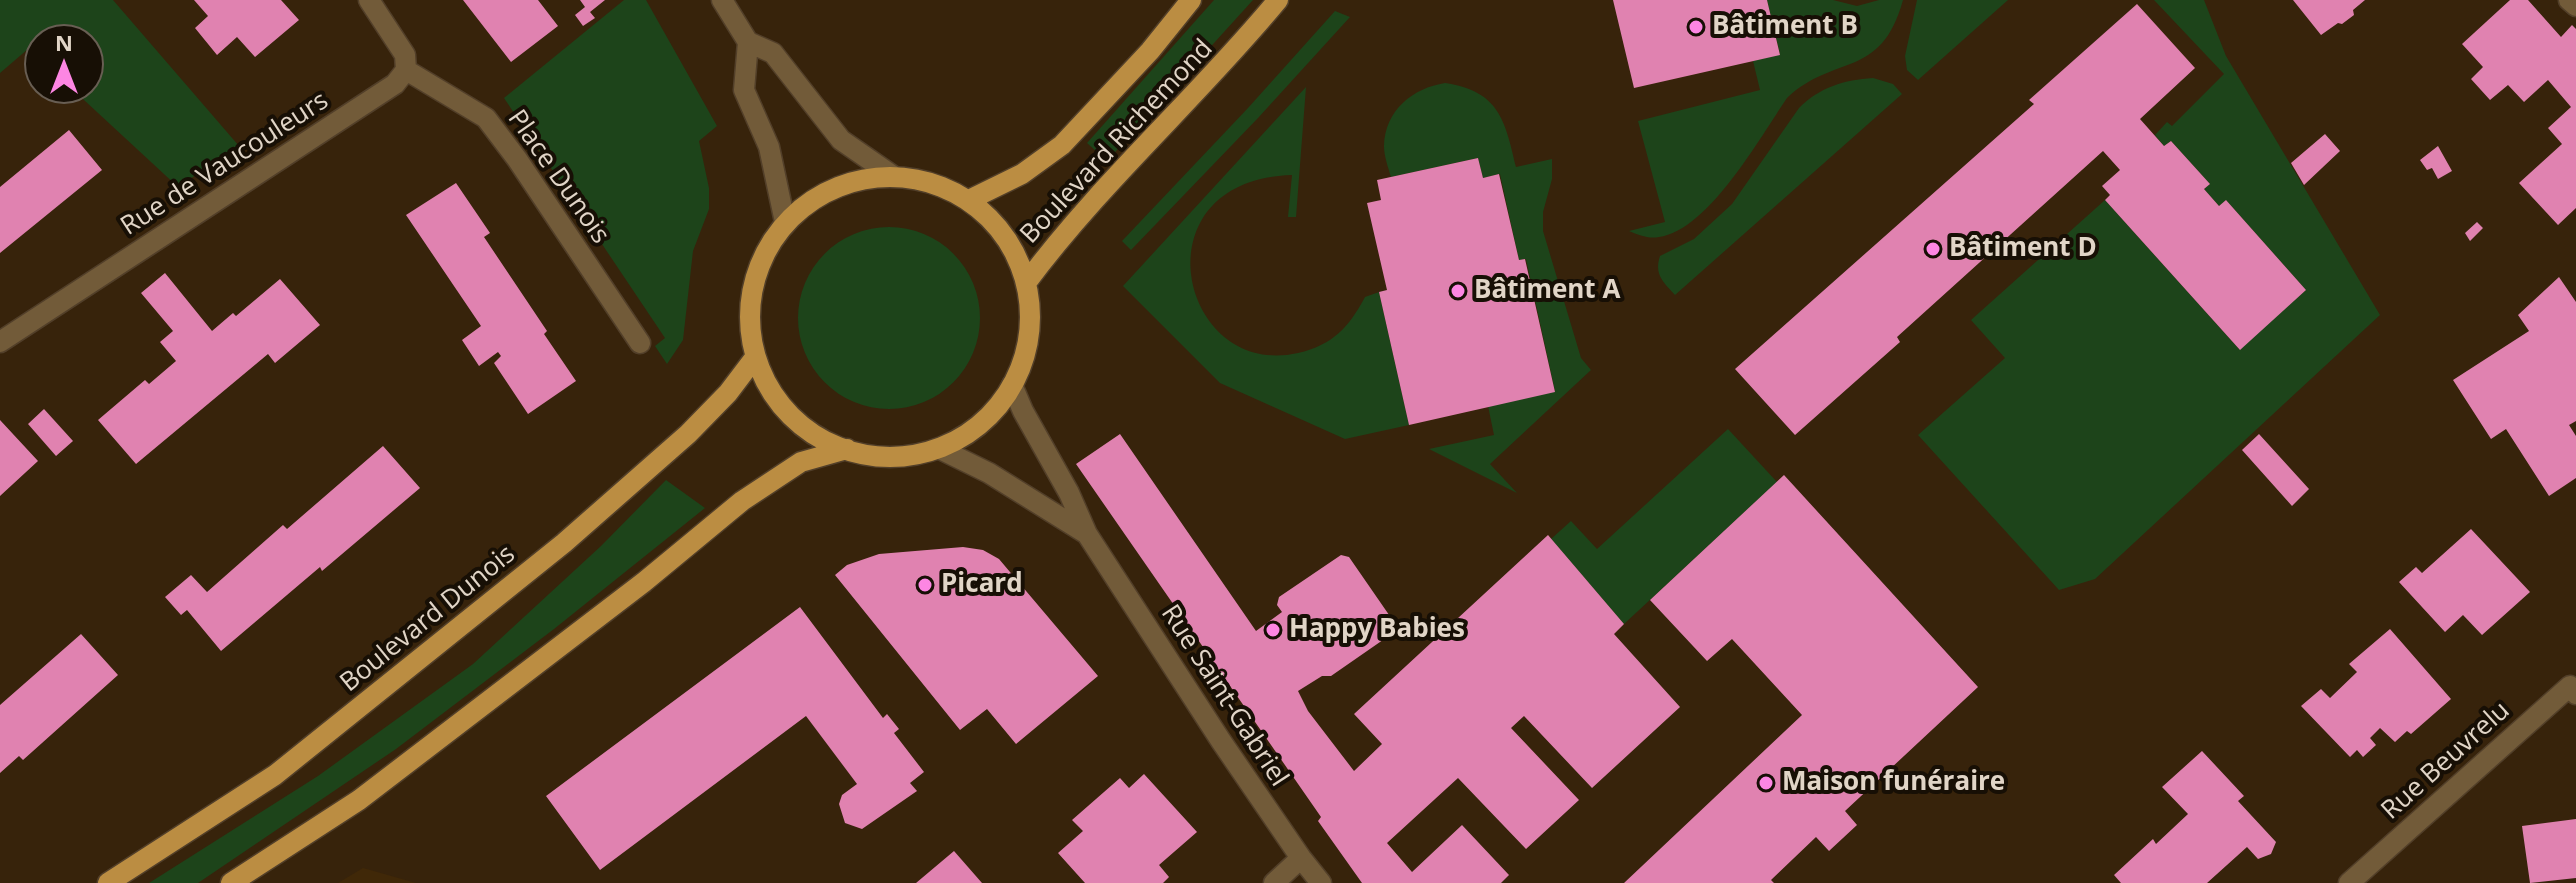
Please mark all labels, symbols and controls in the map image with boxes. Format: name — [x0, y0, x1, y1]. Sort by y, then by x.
place label: Bâtiment B — [1712, 11, 1858, 43]
marker: Bâtiment B — [1687, 18, 1705, 36]
north arrow — [24, 24, 104, 104]
text: N — [55, 27, 73, 57]
street label: Boulevard Richemond — [1014, 34, 1220, 250]
street label: Rue de Vaucouleurs — [116, 85, 334, 243]
street label: Place Dunois — [501, 104, 615, 250]
place label: Bâtiment D — [1949, 233, 2097, 265]
marker: Bâtiment D — [1924, 240, 1942, 258]
place label: Bâtiment A — [1474, 275, 1620, 307]
marker: Bâtiment A — [1449, 282, 1467, 300]
street label: Boulevard Dunois — [334, 539, 522, 699]
place label: Picard — [941, 569, 1023, 601]
marker: Picard — [916, 576, 934, 594]
street label: Rue Saint-Gabriel — [1154, 600, 1294, 792]
place label: Happy Babies — [1289, 614, 1465, 646]
marker: Happy Babies — [1264, 621, 1282, 639]
street label: Rue Beuvrelu — [2376, 695, 2516, 827]
place label: Maison funéraire — [1782, 767, 2005, 799]
marker: Maison funéraire — [1757, 774, 1775, 792]

